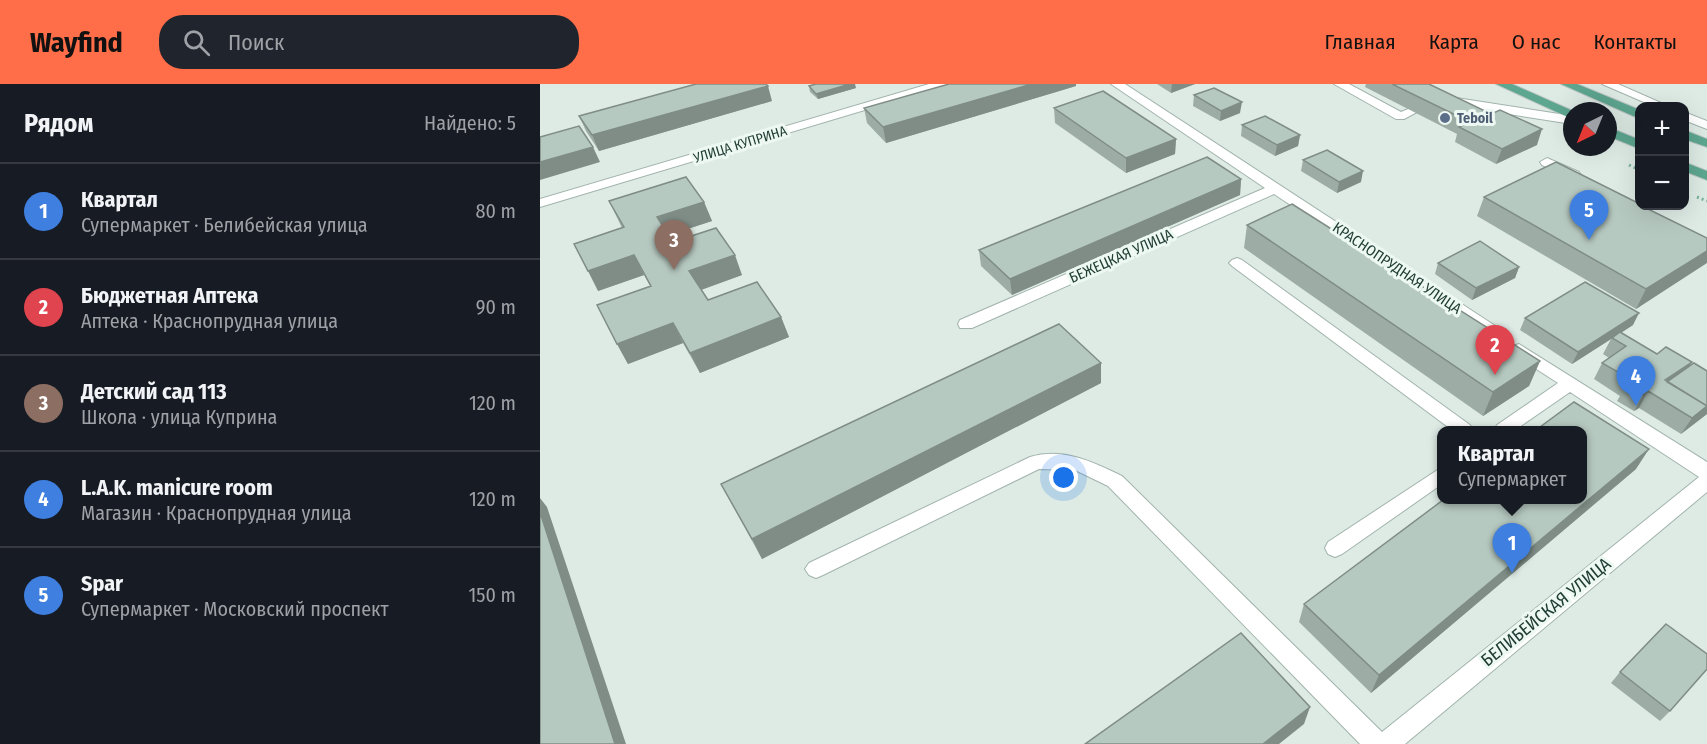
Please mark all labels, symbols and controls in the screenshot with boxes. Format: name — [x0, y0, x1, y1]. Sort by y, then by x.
search box — [159, 15, 579, 69]
text: Wayfind — [30, 26, 123, 59]
icon: search — [180, 26, 213, 59]
text: Поиск — [228, 29, 284, 56]
text: Главная — [1325, 29, 1396, 55]
text: Карта — [1429, 29, 1479, 55]
text: О нас — [1512, 29, 1560, 55]
text: Контакты — [1593, 29, 1677, 55]
north arrow — [1563, 102, 1617, 156]
map controls — [1635, 102, 1689, 210]
button: + — [1635, 102, 1689, 156]
text: Рядом — [24, 108, 93, 139]
place label: Teboil — [1457, 110, 1493, 127]
text: Найдено: 5 — [424, 111, 516, 135]
marker: Teboil — [1438, 111, 1452, 125]
street label: УЛИЦА КУПРИНА — [690, 122, 789, 167]
button: − — [1635, 156, 1689, 210]
text: Квартал — [81, 186, 158, 213]
pin: 5 — [1570, 190, 1608, 240]
text: 1 — [39, 199, 48, 223]
text: 80 m — [476, 199, 516, 223]
text: Супермаркет · Белибейская улица — [81, 213, 368, 237]
street label: КРАСНОПРУДНАЯ УЛИЦА — [1329, 218, 1465, 318]
pin: 3 — [654, 220, 694, 270]
street label: БЕЖЕЦКАЯ УЛИЦА — [1066, 225, 1176, 287]
text: Бюджетная Аптека — [81, 282, 258, 309]
text: 2 — [39, 295, 48, 319]
text: 90 m — [476, 295, 516, 319]
text: Аптека · Краснопрудная улица — [81, 309, 338, 333]
pin: 2 — [1476, 326, 1514, 375]
pin: 4 — [1616, 356, 1656, 406]
text: Детский сад 113 — [81, 378, 227, 405]
text: 3 — [39, 391, 48, 415]
text: 120 m — [469, 391, 516, 415]
text: Школа · улица Куприна — [81, 405, 277, 429]
popup — [1437, 426, 1587, 504]
text: Квартал — [1458, 440, 1535, 467]
your location — [1049, 463, 1078, 492]
text: Супермаркет — [1458, 467, 1566, 491]
text: L.A.K. manicure room — [81, 474, 273, 501]
text: 4 — [38, 487, 49, 511]
text: 120 m — [469, 487, 516, 511]
text: Магазин · Краснопрудная улица — [81, 501, 352, 525]
pin: 1 — [1492, 524, 1532, 573]
street label: БЕЛИБЕЙСКАЯ УЛИЦА — [1477, 553, 1616, 671]
text: Spar — [81, 570, 123, 597]
text: 5 — [39, 583, 48, 607]
text: 150 m — [469, 583, 516, 607]
text: Супермаркет · Московский проспект — [81, 597, 389, 621]

